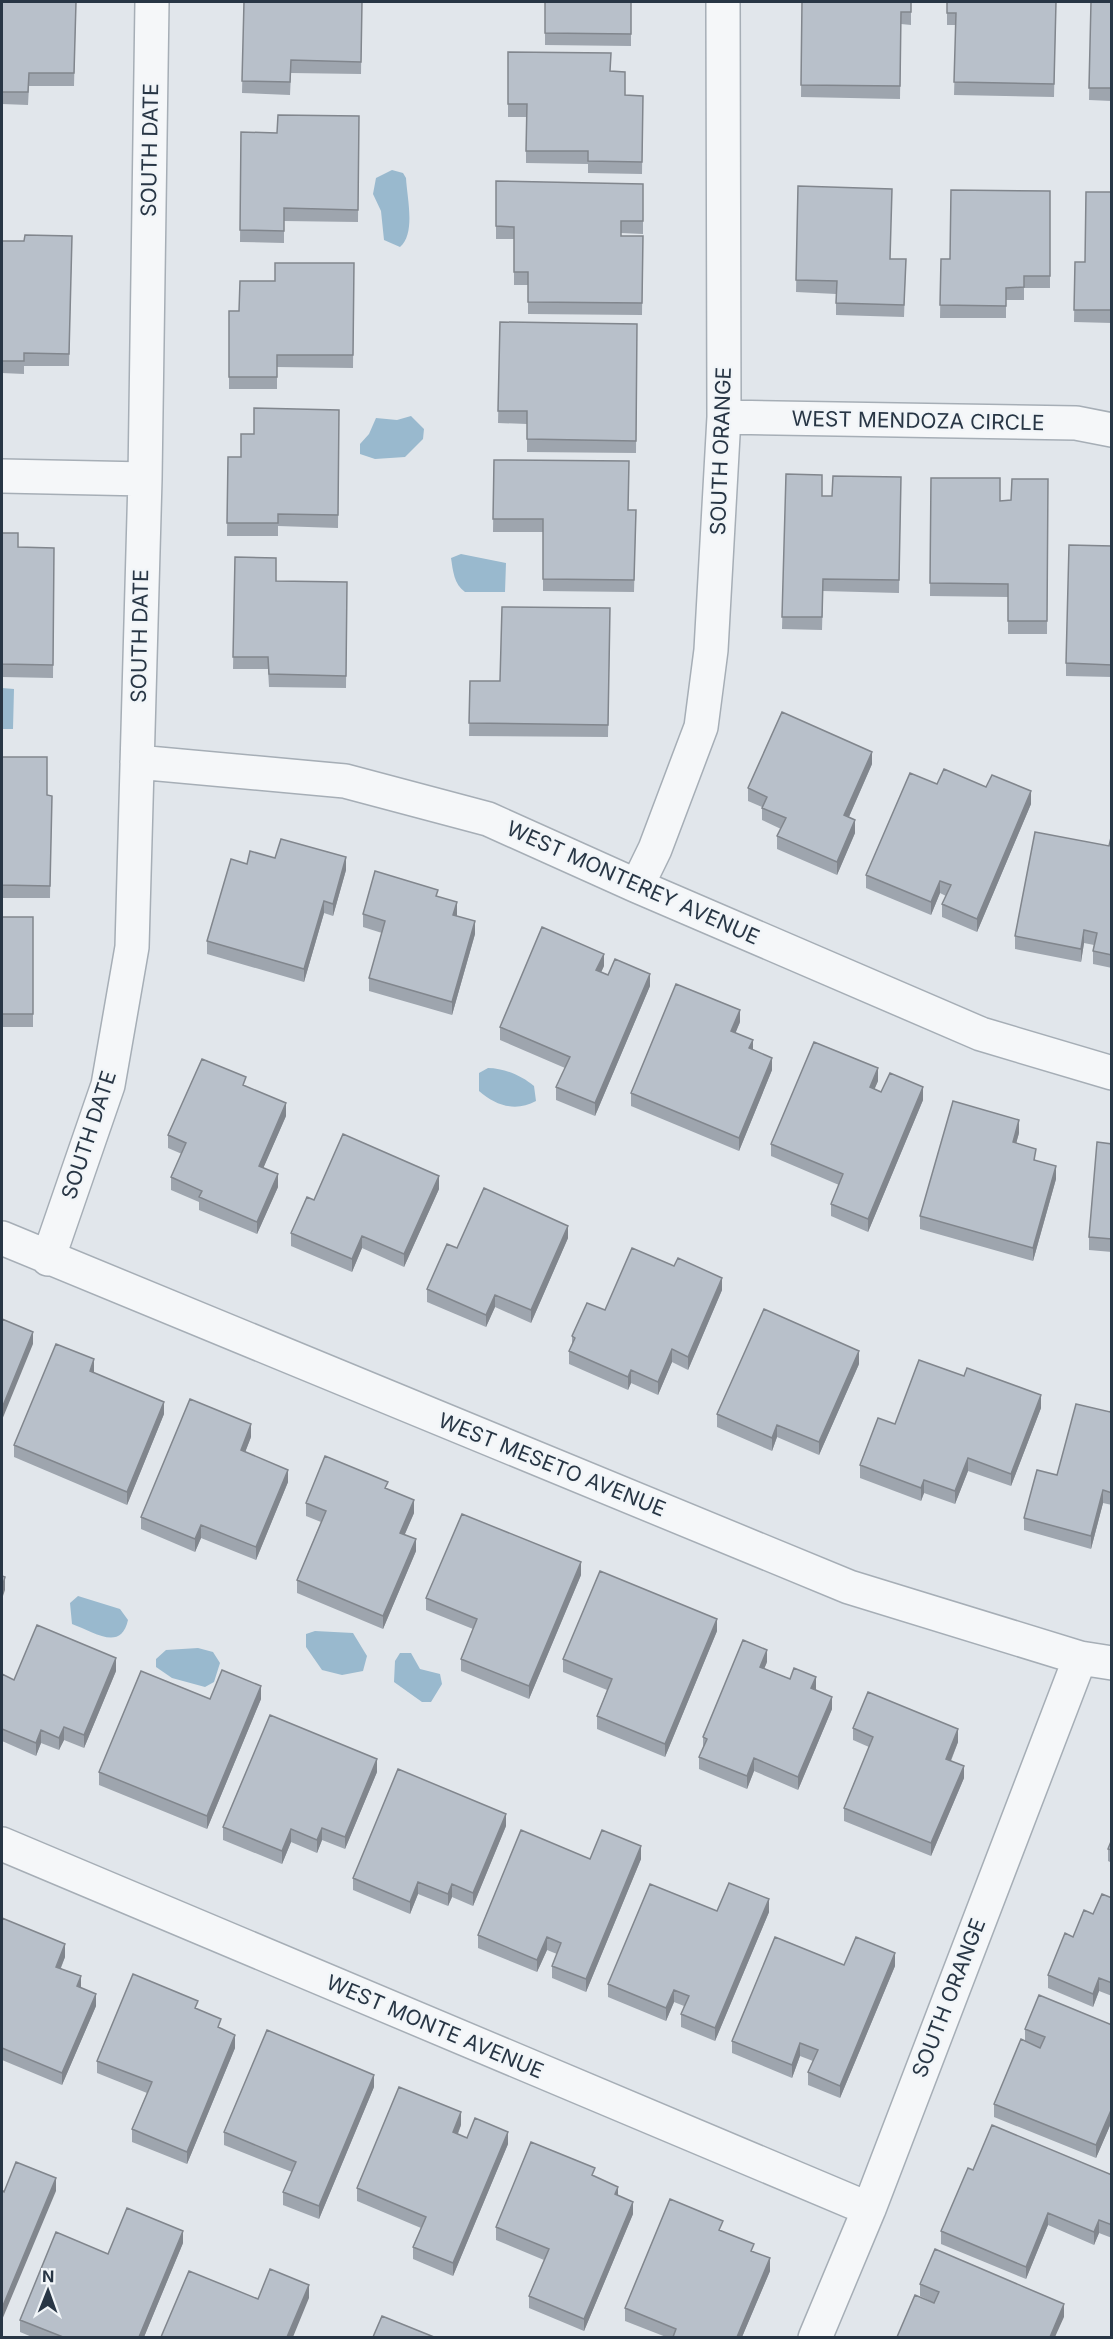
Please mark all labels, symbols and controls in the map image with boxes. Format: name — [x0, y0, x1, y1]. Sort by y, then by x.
street label: SOUTH DATE — [136, 83, 163, 217]
street label: SOUTH ORANGE — [705, 366, 736, 536]
street label: WEST MENDOZA CIRCLE — [791, 406, 1045, 435]
street label: SOUTH DATE — [126, 569, 153, 703]
street label: WEST MONTEREY AVENUE — [503, 815, 763, 950]
street label: SOUTH DATE — [56, 1067, 121, 1202]
street label: WEST MESETO AVENUE — [435, 1407, 670, 1522]
street label: SOUTH ORANGE — [907, 1915, 990, 2081]
street label: WEST MONTE AVENUE — [323, 1969, 548, 2084]
north arrow — [18, 2261, 78, 2321]
text: N — [42, 2266, 55, 2286]

